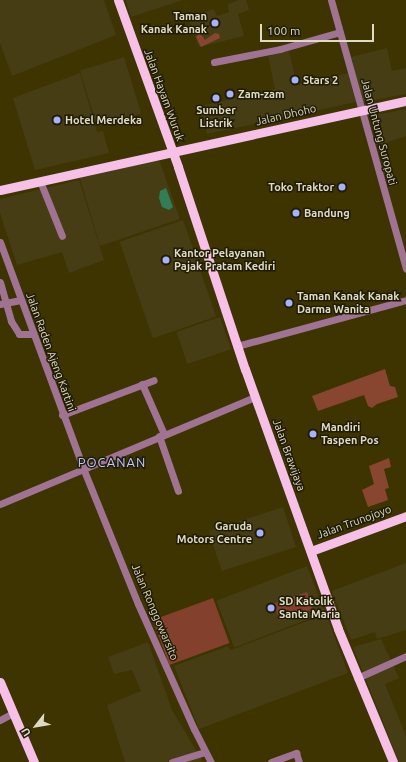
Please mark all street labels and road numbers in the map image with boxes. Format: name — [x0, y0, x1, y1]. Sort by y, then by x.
street label: Jalan Hayam Wuruk — [141, 47, 187, 143]
street label: Jalan Untung Suropati — [358, 77, 400, 187]
street label: Jalan Dhoho — [254, 102, 318, 128]
street label: Jalan Raden Ajeng Kartini — [23, 291, 79, 413]
street label: Jalan Brawijaya — [270, 417, 308, 493]
street label: Jalan Trunojoyo — [315, 502, 393, 542]
street label: Jalan Ronggowarsito — [129, 562, 181, 662]

